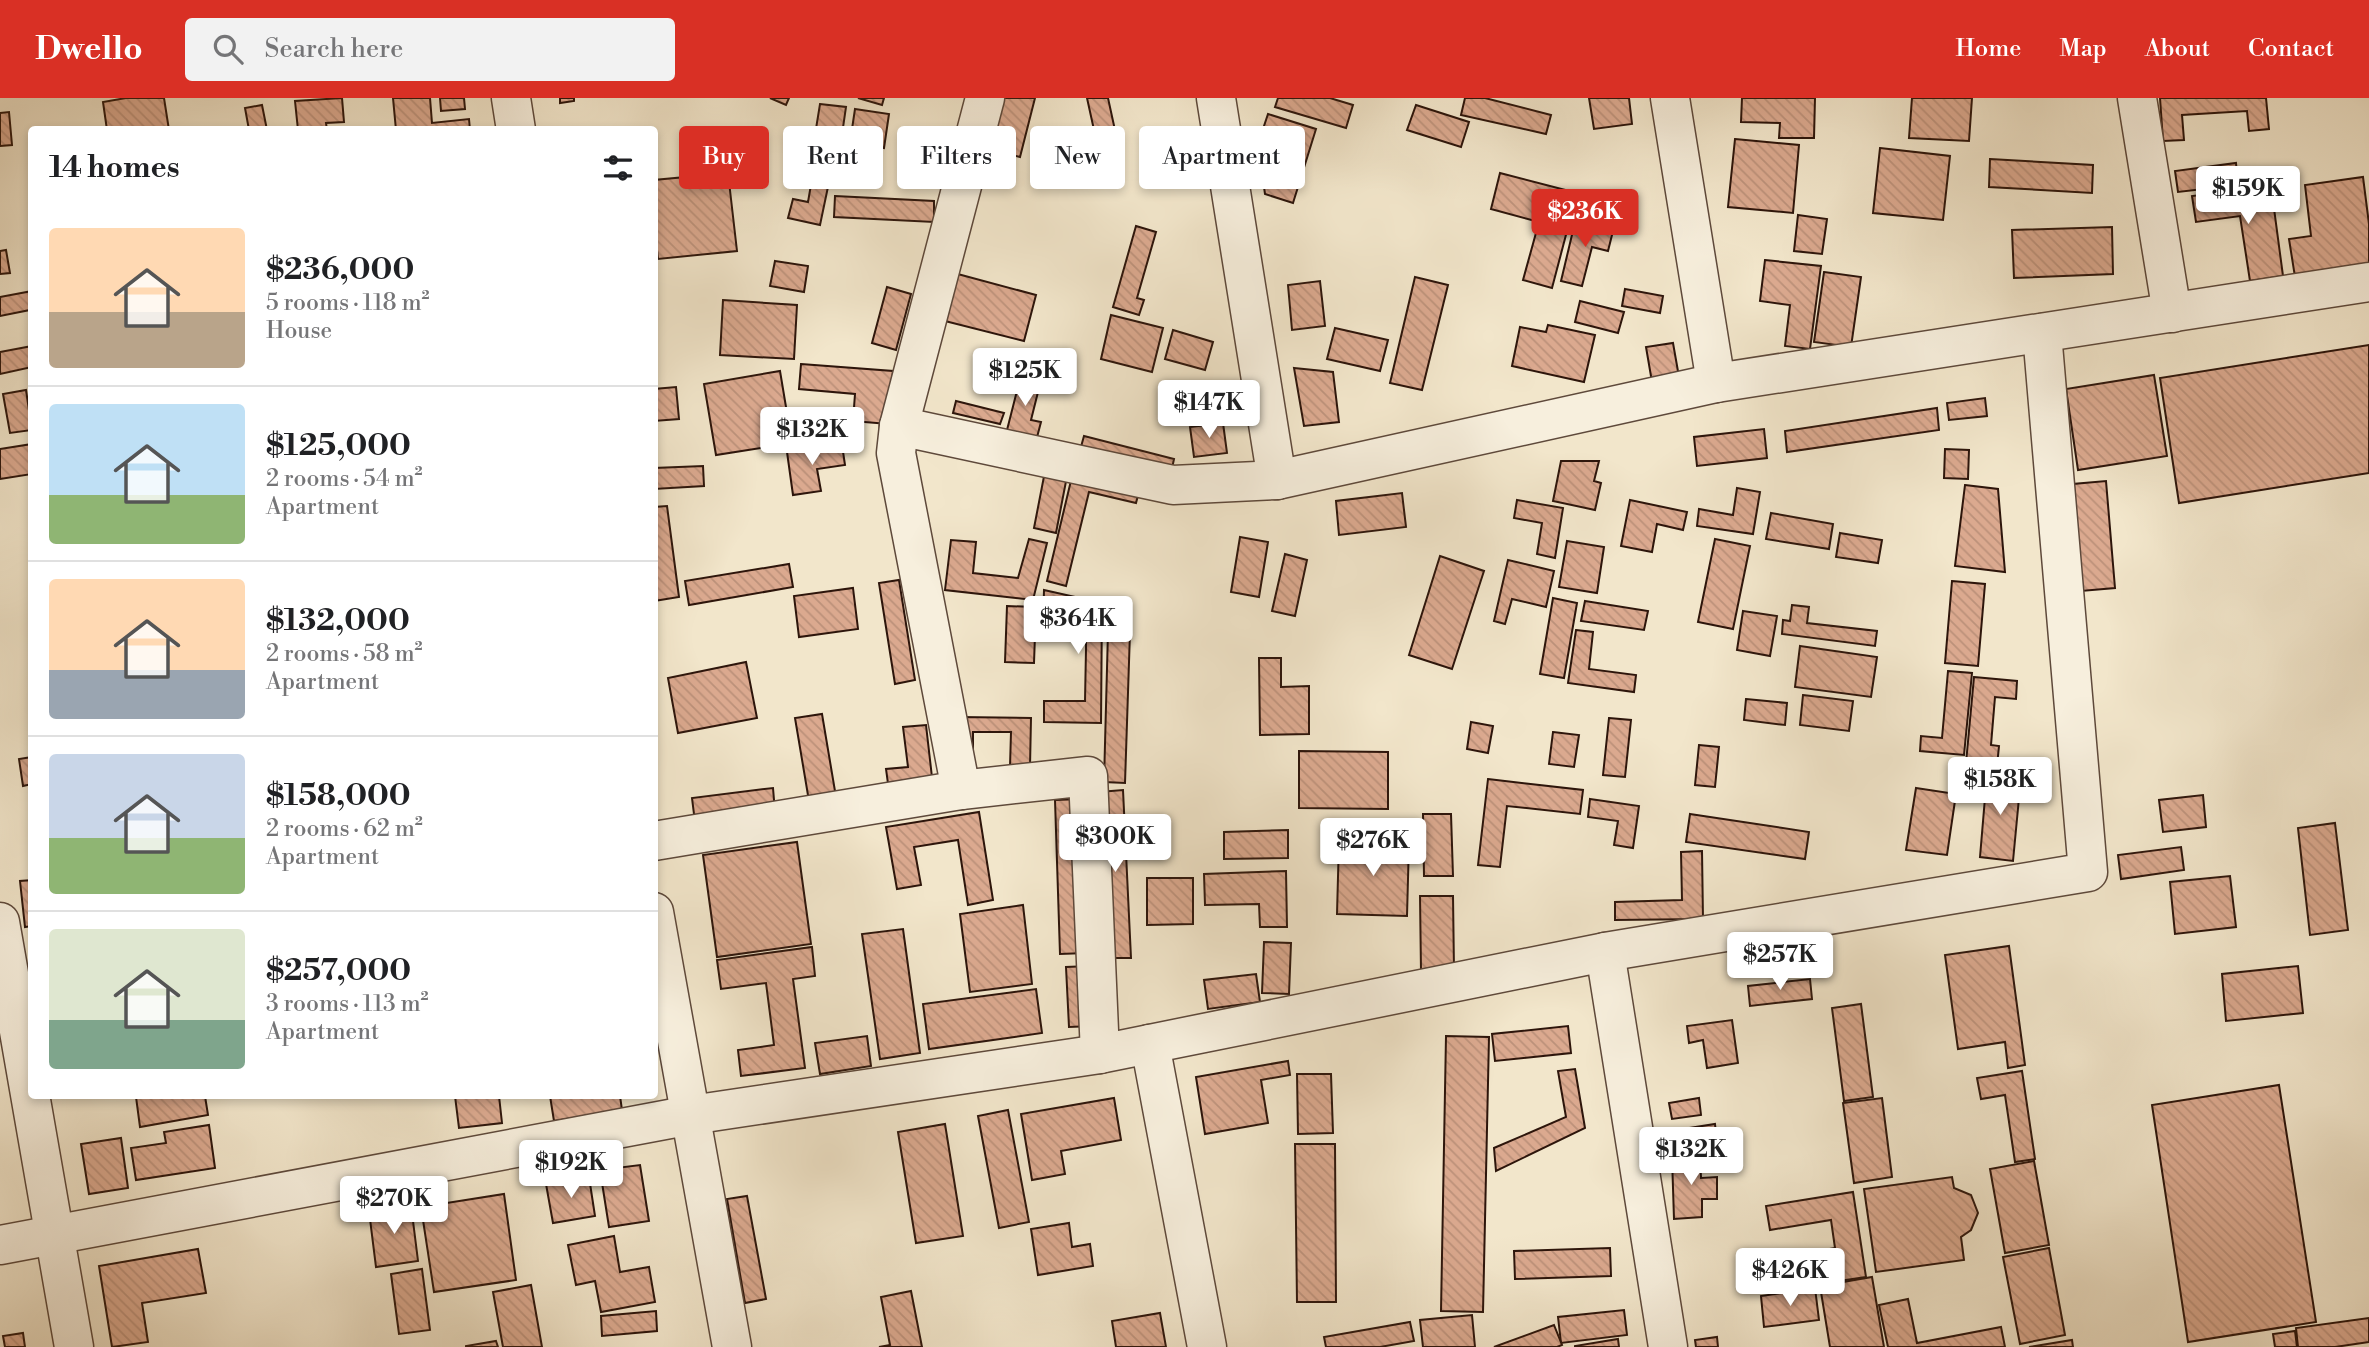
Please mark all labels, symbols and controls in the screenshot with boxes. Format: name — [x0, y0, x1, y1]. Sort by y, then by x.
search box — [185, 18, 675, 81]
text: Dwello — [35, 29, 143, 70]
icon: search — [209, 30, 247, 68]
text: Search here — [265, 33, 403, 65]
text: Home — [1956, 34, 2021, 64]
text: Map — [2059, 34, 2107, 64]
text: About — [2145, 34, 2210, 64]
text: Contact — [2248, 34, 2334, 64]
chip: Buy — [679, 126, 769, 189]
chip: Rent — [783, 126, 883, 189]
chip: Filters — [897, 126, 1016, 189]
chip: New — [1030, 126, 1125, 189]
chip: Apartment — [1139, 126, 1305, 189]
text: 14 homes — [49, 149, 180, 187]
icon: filters — [599, 149, 637, 187]
pin: $159K — [2199, 166, 2297, 226]
text: $159K — [2212, 175, 2284, 203]
pin: $236K — [1536, 190, 1634, 249]
text: $236K — [1547, 198, 1623, 226]
text: $236,000 — [266, 251, 414, 289]
icon: home — [105, 256, 189, 340]
text: 5 rooms · 118 m² — [266, 289, 430, 317]
text: House — [266, 317, 332, 345]
pin: $125K — [976, 348, 1074, 408]
text: $125K — [989, 357, 1061, 385]
pin: $147K — [1160, 380, 1258, 440]
text: $147K — [1174, 389, 1244, 417]
pin: $132K — [763, 408, 861, 467]
text: $132K — [776, 416, 848, 444]
text: $125,000 — [266, 427, 411, 465]
icon: home — [105, 432, 189, 516]
text: 2 rooms · 54 m² — [266, 465, 423, 493]
text: Apartment — [266, 493, 379, 521]
pin: $364K — [1029, 596, 1127, 656]
text: $132,000 — [266, 602, 410, 640]
text: $364K — [1040, 605, 1116, 633]
icon: home — [105, 607, 189, 691]
text: 2 rooms · 58 m² — [266, 640, 423, 668]
text: Apartment — [266, 668, 379, 696]
pin: $158K — [1951, 758, 2049, 817]
text: $158K — [1964, 766, 2036, 794]
text: $158,000 — [266, 777, 411, 815]
icon: home — [105, 782, 189, 866]
pin: $300K — [1066, 814, 1164, 874]
text: 2 rooms · 62 m² — [266, 815, 423, 843]
pin: $276K — [1324, 818, 1422, 878]
text: $300K — [1075, 823, 1155, 851]
text: $276K — [1336, 827, 1410, 855]
text: Apartment — [266, 843, 379, 871]
pin: $257K — [1731, 932, 1829, 992]
text: $257K — [1743, 941, 1817, 969]
text: $257,000 — [266, 952, 411, 990]
icon: home — [105, 957, 189, 1041]
text: 3 rooms · 113 m² — [266, 990, 429, 1018]
text: Apartment — [266, 1018, 379, 1046]
pin: $132K — [1642, 1128, 1740, 1187]
text: $132K — [1655, 1136, 1727, 1164]
pin: $192K — [522, 1140, 620, 1200]
text: $192K — [535, 1149, 607, 1177]
pin: $270K — [345, 1176, 443, 1236]
text: $270K — [356, 1185, 432, 1213]
pin: $426K — [1741, 1248, 1839, 1308]
text: $426K — [1752, 1257, 1828, 1285]

